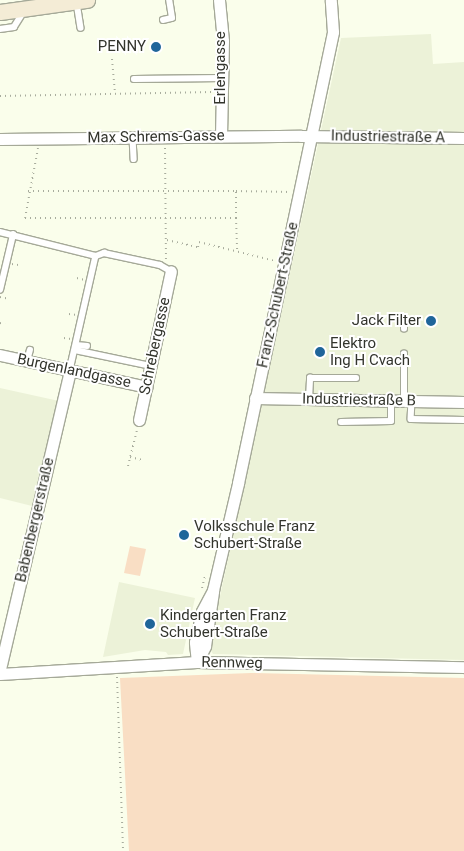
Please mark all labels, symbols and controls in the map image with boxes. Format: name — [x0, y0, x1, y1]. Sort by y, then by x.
street label: Erlengasse — [212, 31, 230, 105]
place label: PENNY — [98, 38, 146, 56]
marker: PENNY — [150, 41, 162, 53]
street label: Max Schrems-Gasse — [87, 127, 225, 147]
street label: Industriestraße A — [331, 127, 445, 147]
street label: Franz-Schubert-Straße — [254, 220, 302, 370]
street label: Schrebergasse — [136, 296, 174, 396]
place label: Jack Filter — [352, 312, 421, 330]
marker: Jack Filter — [425, 315, 437, 327]
place label: Elektro Ing H Cvach — [330, 334, 410, 369]
marker: Elektro Ing H Cvach — [314, 346, 326, 358]
street label: Burgenlandgasse — [15, 350, 133, 392]
street label: Industriestraße B — [302, 390, 416, 410]
street label: Babenbergerstraße — [12, 456, 58, 584]
place label: Volksschule Franz Schubert-Straße — [194, 517, 315, 552]
marker: Volksschule Franz Schubert-Straße — [178, 529, 190, 541]
place label: Kindergarten Franz Schubert-Straße — [160, 606, 286, 641]
marker: Kindergarten Franz Schubert-Straße — [144, 618, 156, 630]
street label: Rennweg — [201, 653, 263, 673]

